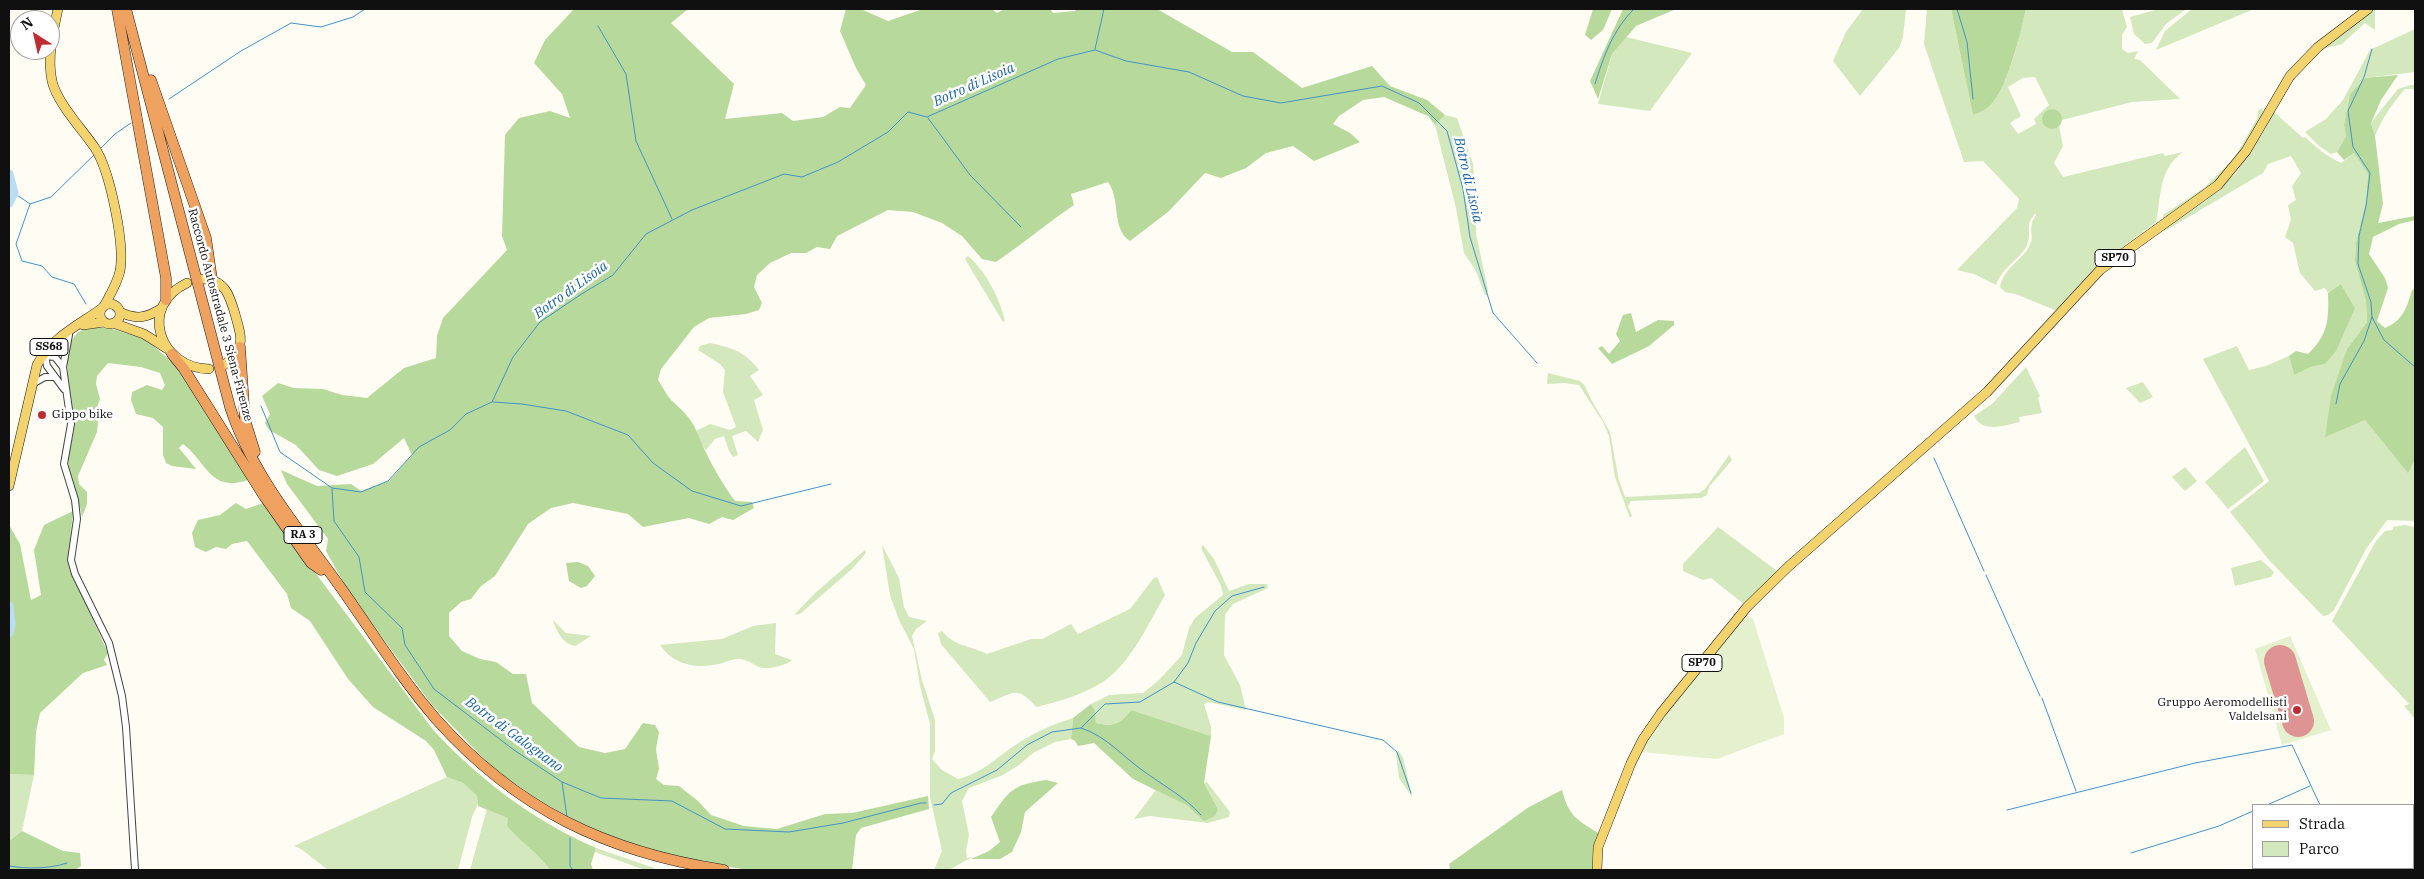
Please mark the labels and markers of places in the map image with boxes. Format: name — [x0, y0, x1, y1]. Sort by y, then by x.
place label: Gippo bike — [52, 408, 113, 422]
marker: Gippo bike — [36, 409, 48, 421]
place label: Gruppo Aeromodellisti Valdelsani — [2157, 696, 2287, 724]
marker: Gruppo Aeromodellisti Valdelsani — [2291, 704, 2303, 716]

